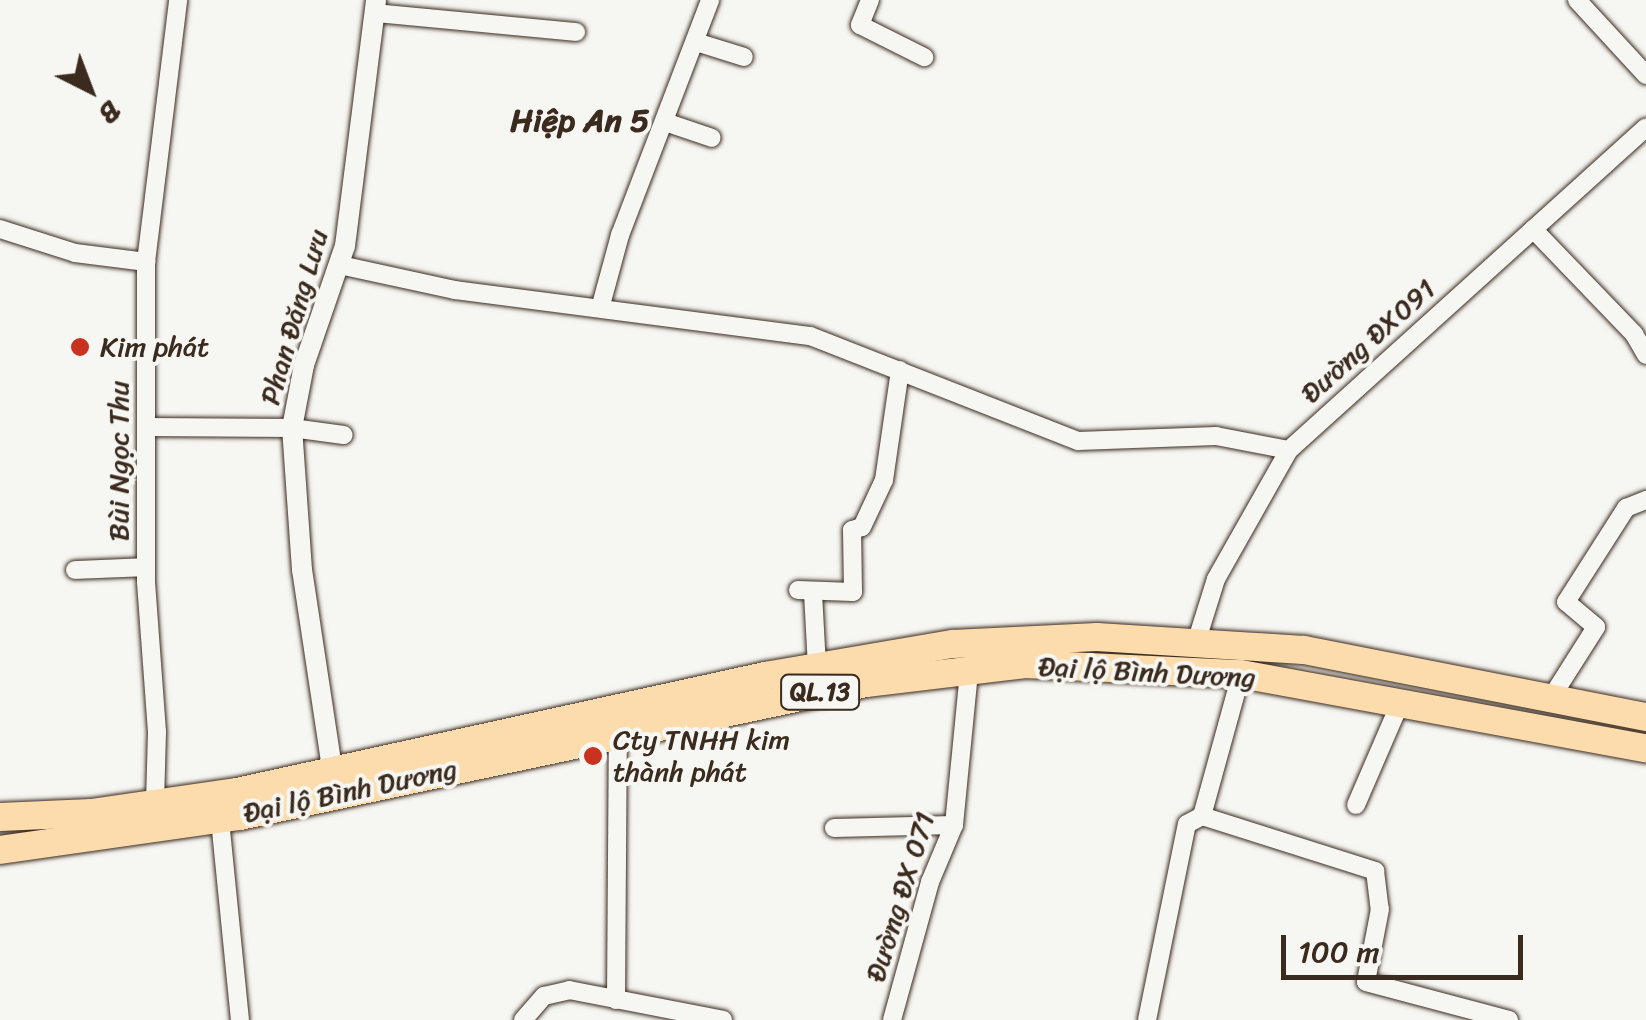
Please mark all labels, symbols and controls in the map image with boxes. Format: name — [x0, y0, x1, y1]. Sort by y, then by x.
north arrow — [40, 40, 140, 140]
text: B — [87, 89, 133, 137]
district label: Hiệp An 5 — [510, 102, 650, 140]
street label: Phan Đăng Lưu — [253, 225, 335, 409]
street label: Đường ĐX091 — [1294, 272, 1442, 410]
place label: Kim phát — [100, 330, 208, 364]
marker: Kim phát — [69, 336, 91, 358]
street label: Bùi Ngọc Thu — [102, 380, 136, 542]
street label: Đại lộ Bình Dương — [1037, 650, 1257, 694]
road number: QL.13 — [780, 672, 860, 712]
place label: Cty TNHH kim thành phát — [613, 723, 791, 789]
marker: Cty TNHH kim thành phát — [582, 745, 604, 767]
street label: Đại lộ Bình Dương — [240, 752, 460, 830]
street label: Đường ĐX 071 — [858, 808, 942, 986]
scale bar — [1286, 915, 1528, 977]
text: 100 m — [1298, 925, 1380, 979]

